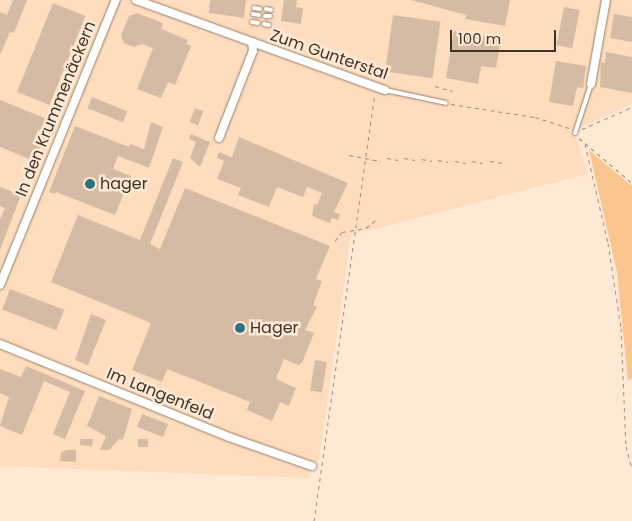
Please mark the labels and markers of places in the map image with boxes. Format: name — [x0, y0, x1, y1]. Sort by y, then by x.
place label: hager — [100, 174, 148, 194]
marker: hager — [84, 178, 96, 190]
place label: Hager — [250, 318, 299, 338]
marker: Hager — [234, 322, 246, 334]

